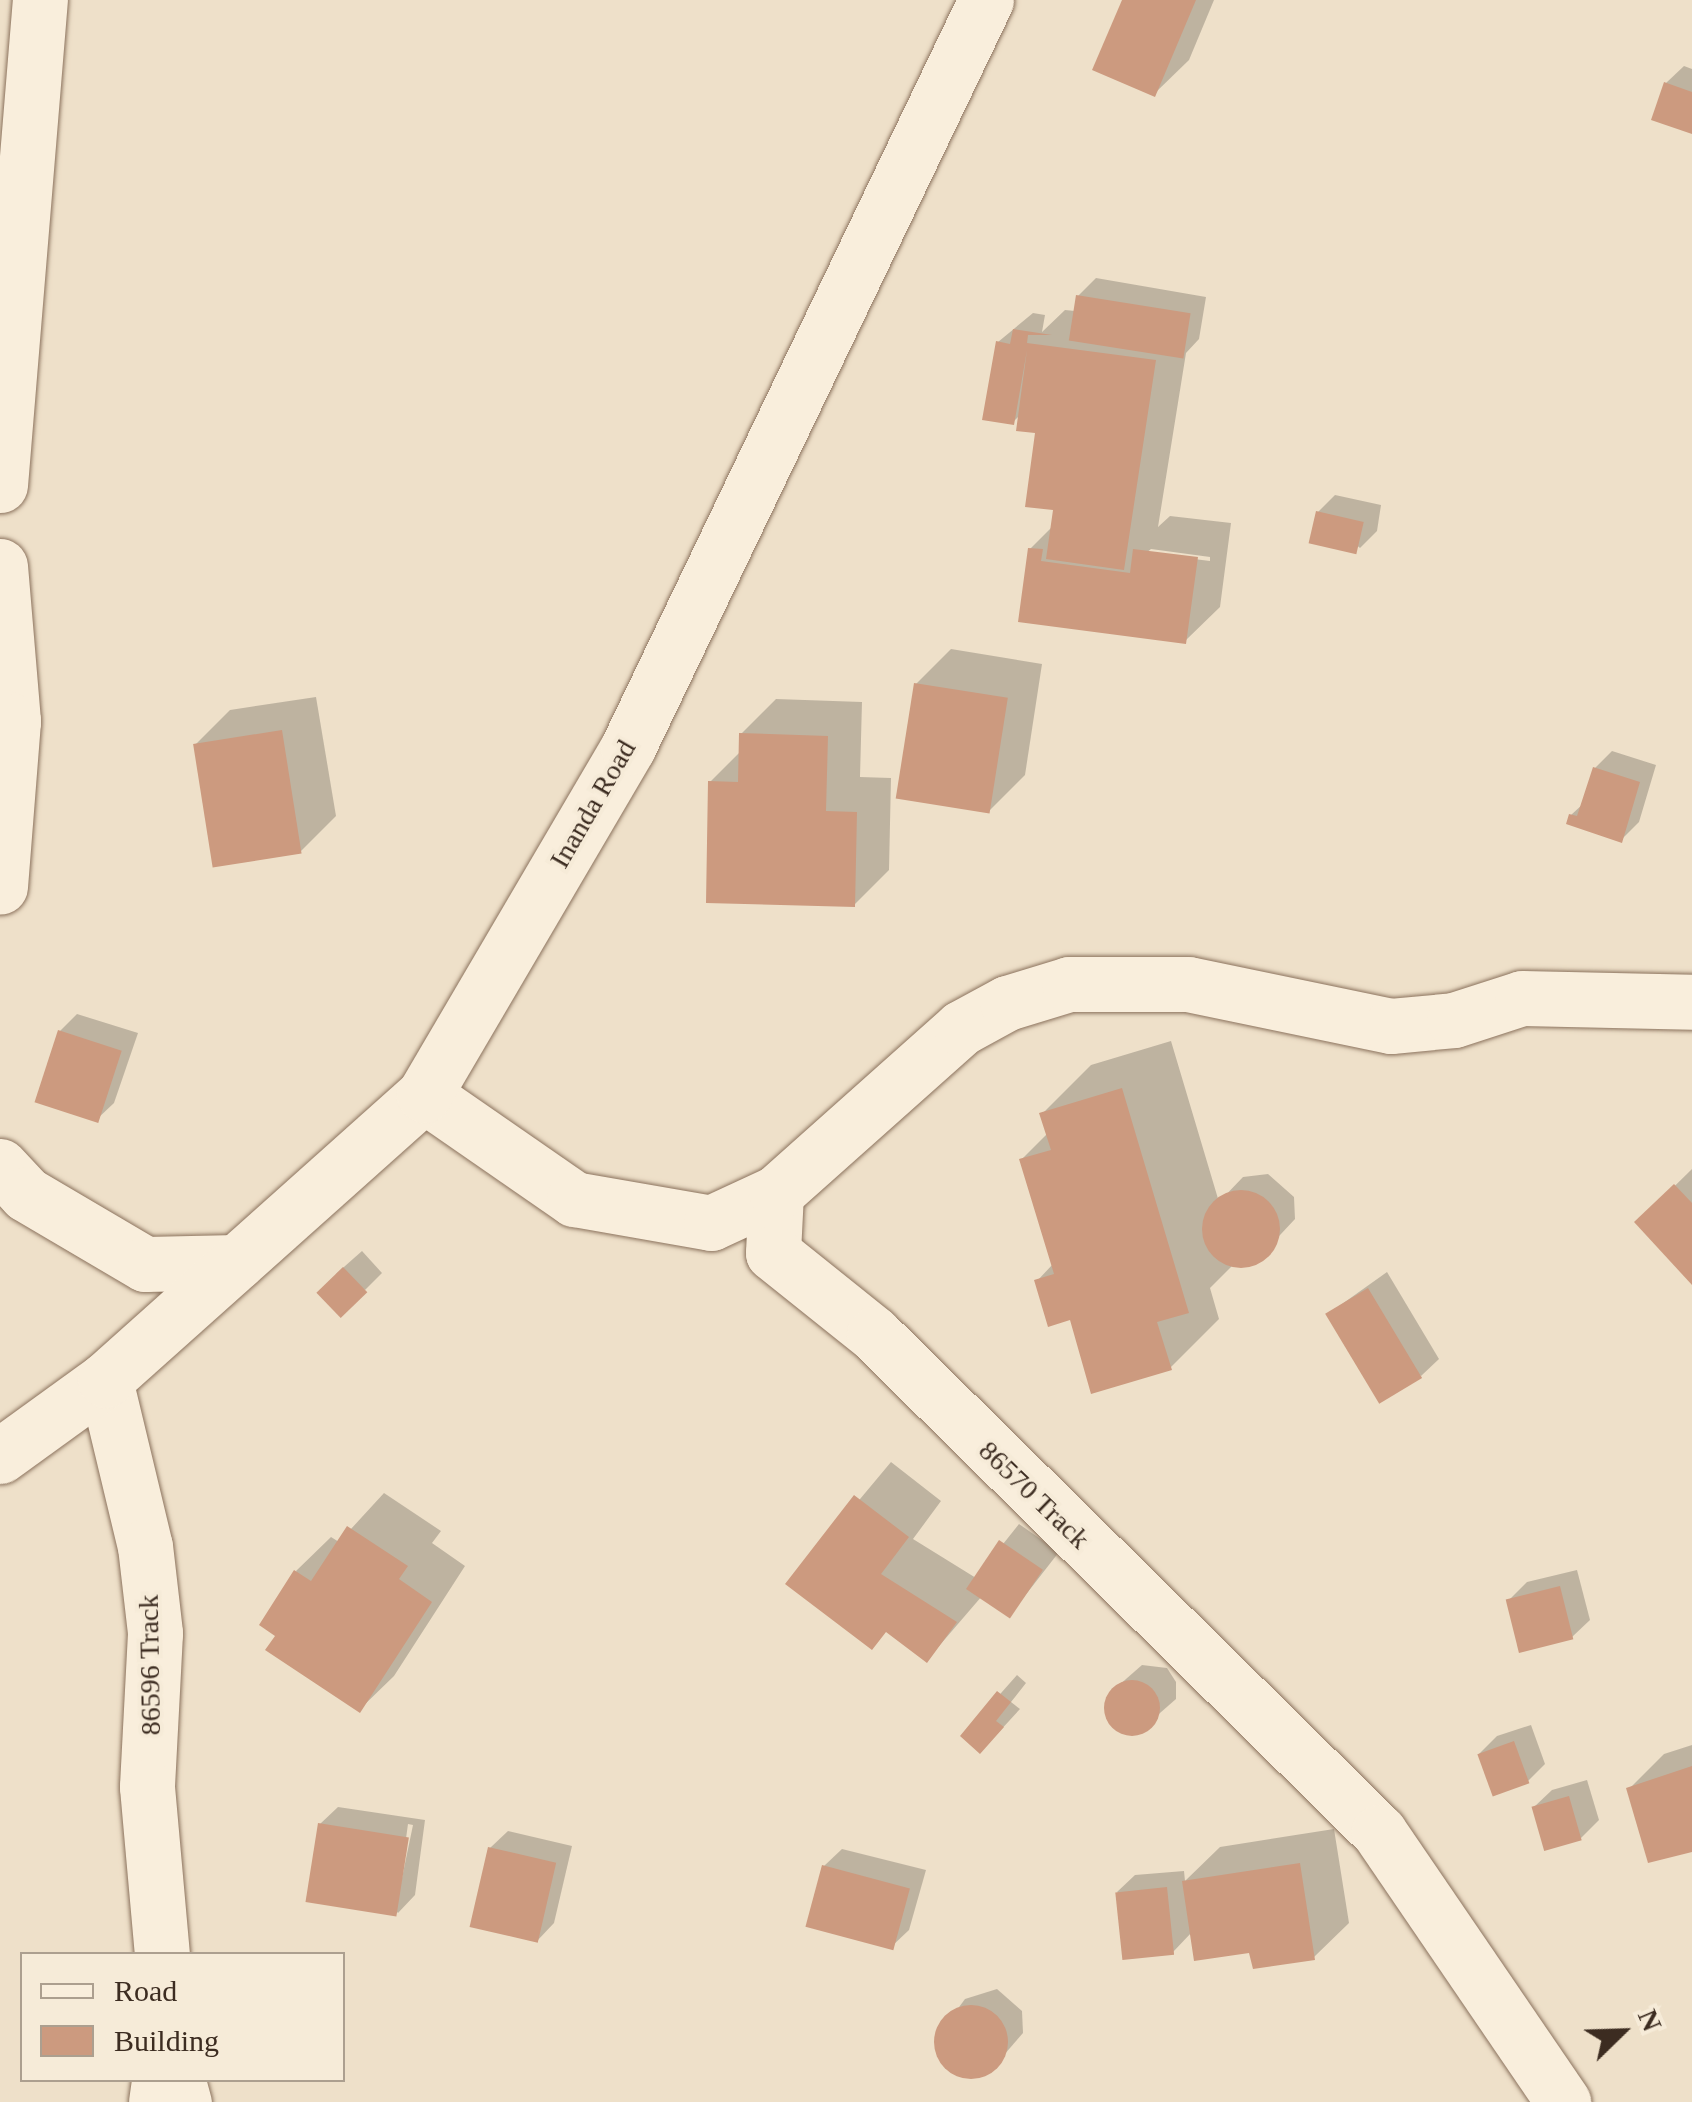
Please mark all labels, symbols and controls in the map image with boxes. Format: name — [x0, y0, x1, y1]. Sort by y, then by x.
street label: Inanda Road — [543, 734, 643, 874]
street label: 86570 Track — [972, 1434, 1096, 1556]
street label: 86596 Track — [132, 1594, 168, 1736]
legend — [20, 1952, 345, 2082]
text: Road — [114, 1974, 177, 2007]
north arrow — [1572, 1982, 1672, 2082]
text: N — [1632, 2005, 1668, 2035]
text: Building — [114, 2024, 219, 2057]

